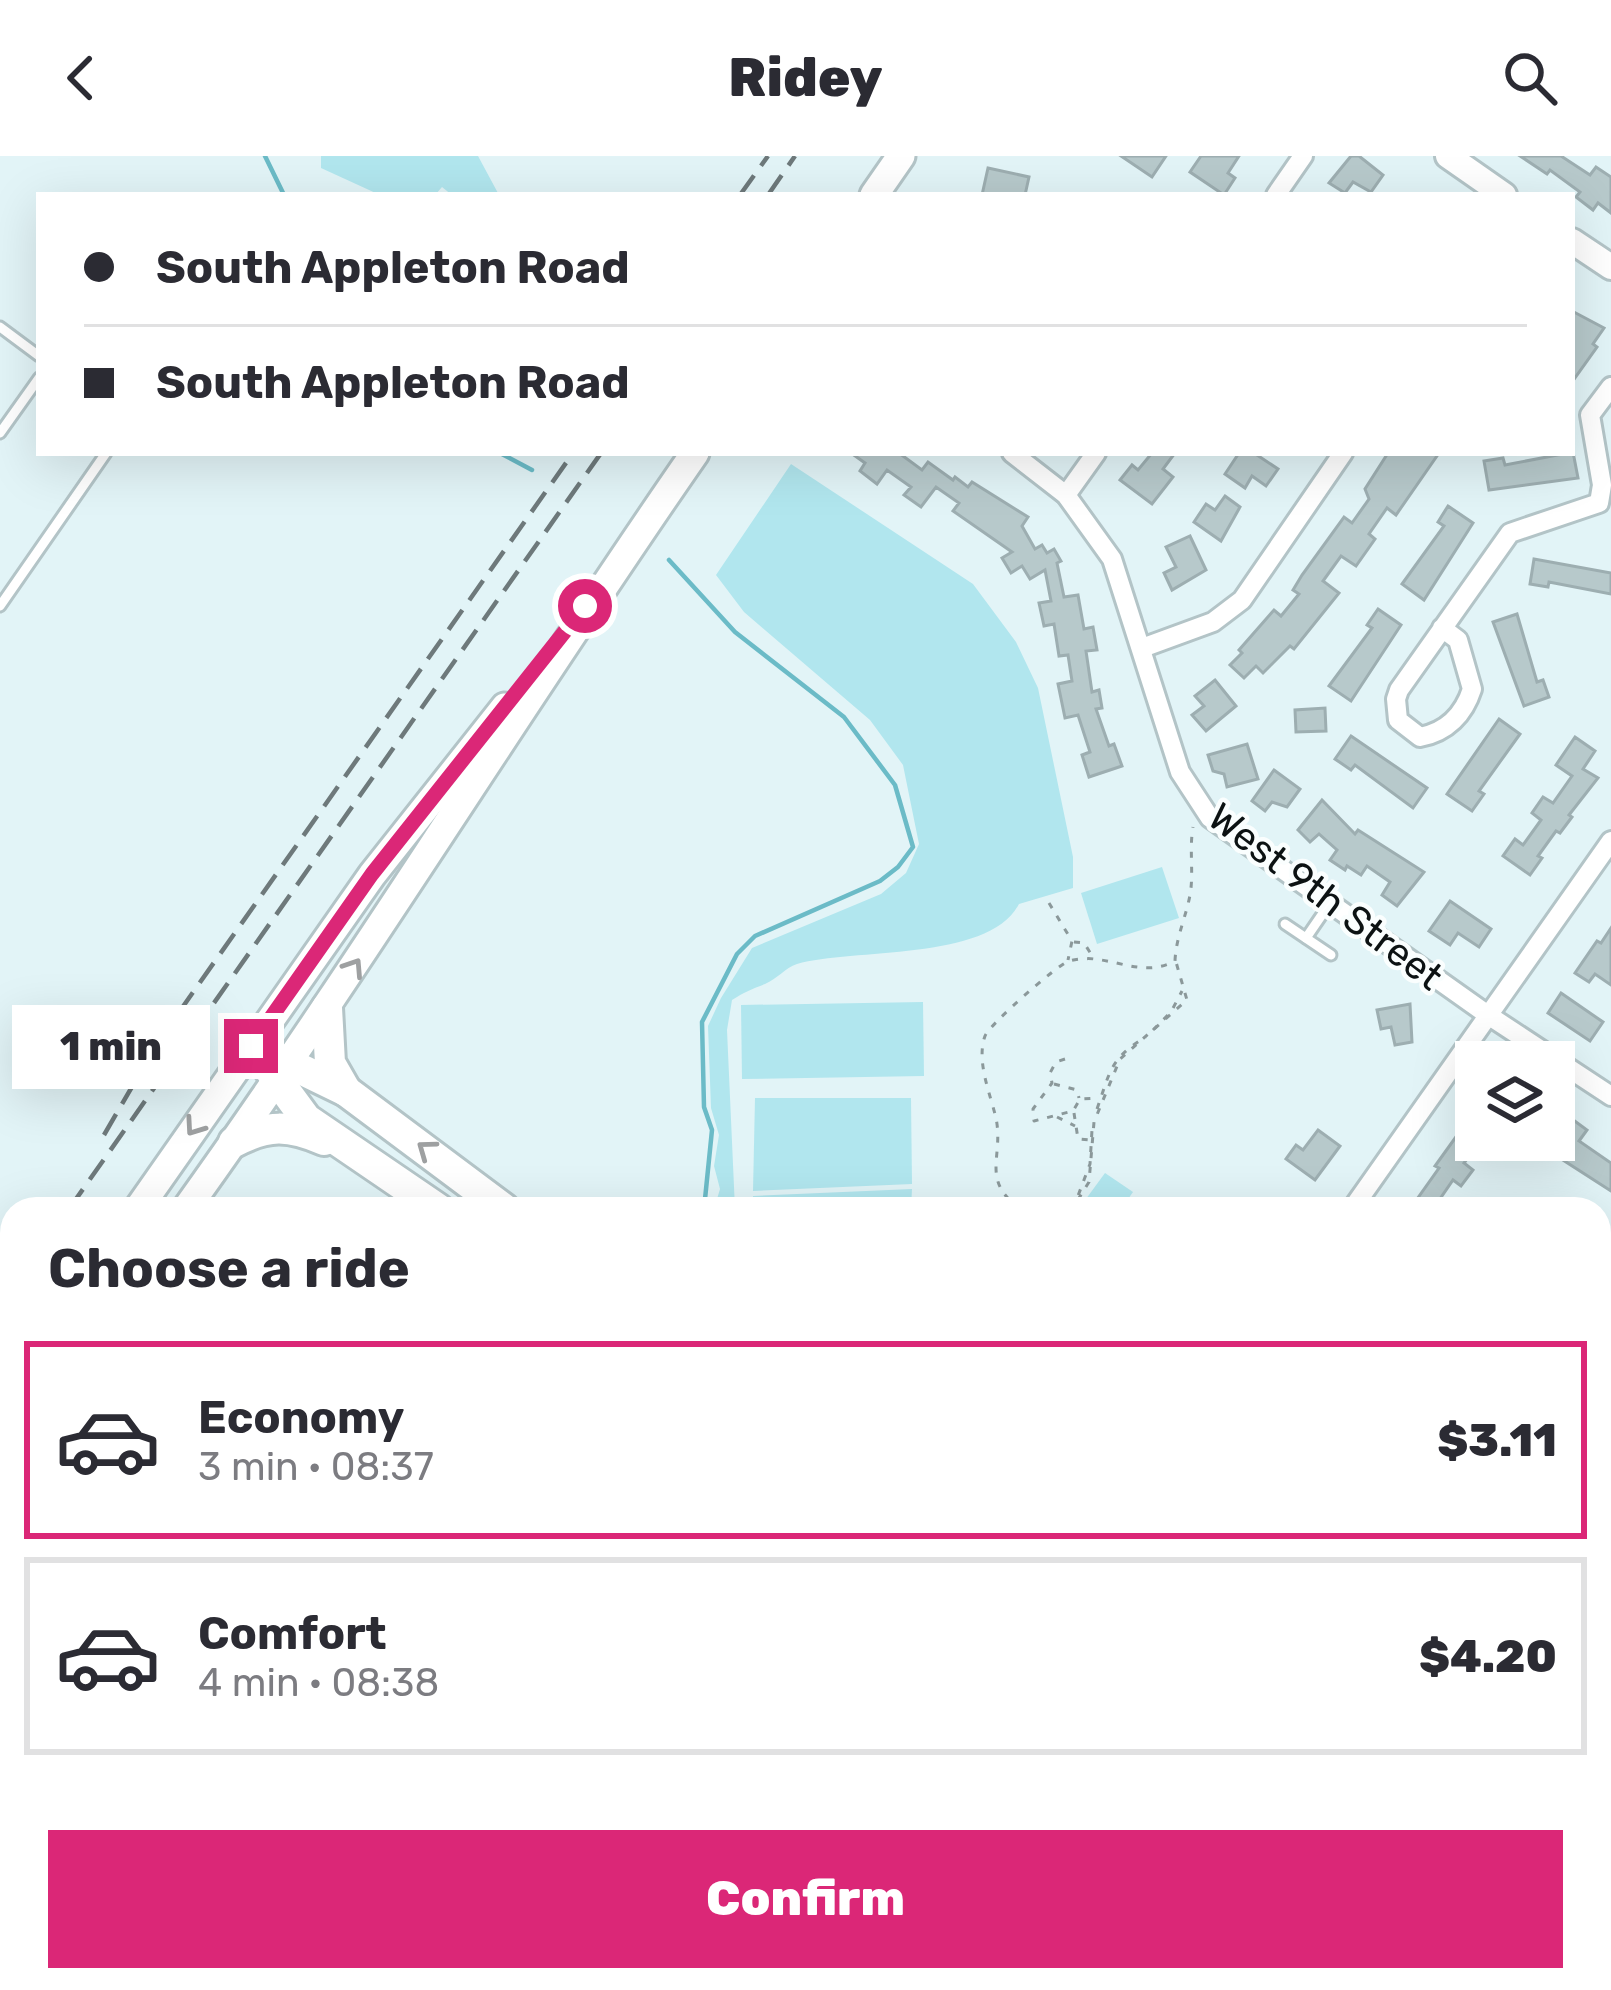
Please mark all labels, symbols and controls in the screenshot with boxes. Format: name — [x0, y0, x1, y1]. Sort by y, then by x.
icon: back — [48, 45, 114, 111]
icon: search — [1497, 45, 1563, 111]
text: Ridey — [728, 46, 883, 110]
text: South Appleton Road — [156, 241, 630, 294]
text: South Appleton Road — [156, 356, 630, 409]
route start — [558, 579, 612, 633]
street label: West 9th Street — [1199, 794, 1452, 1000]
one-way arrow — [339, 958, 361, 980]
callout: 1 min — [11, 1004, 209, 1088]
route end — [224, 1019, 278, 1073]
text: 1 min — [60, 1024, 162, 1070]
map controls — [1455, 1041, 1575, 1161]
button: layers — [1455, 1041, 1575, 1161]
one-way arrow — [186, 1114, 208, 1136]
one-way arrow — [418, 1142, 439, 1164]
text: Choose a ride — [48, 1237, 410, 1301]
icon: car — [54, 1386, 162, 1494]
text: Economy — [198, 1391, 404, 1444]
text: $3.11 — [1437, 1414, 1557, 1467]
text: 3 min · 08:37 — [198, 1444, 434, 1490]
icon: car — [54, 1602, 162, 1710]
text: Comfort — [198, 1607, 387, 1660]
text: $4.20 — [1419, 1630, 1557, 1683]
text: 4 min · 08:38 — [198, 1660, 439, 1706]
button: Confirm — [48, 1830, 1563, 1968]

